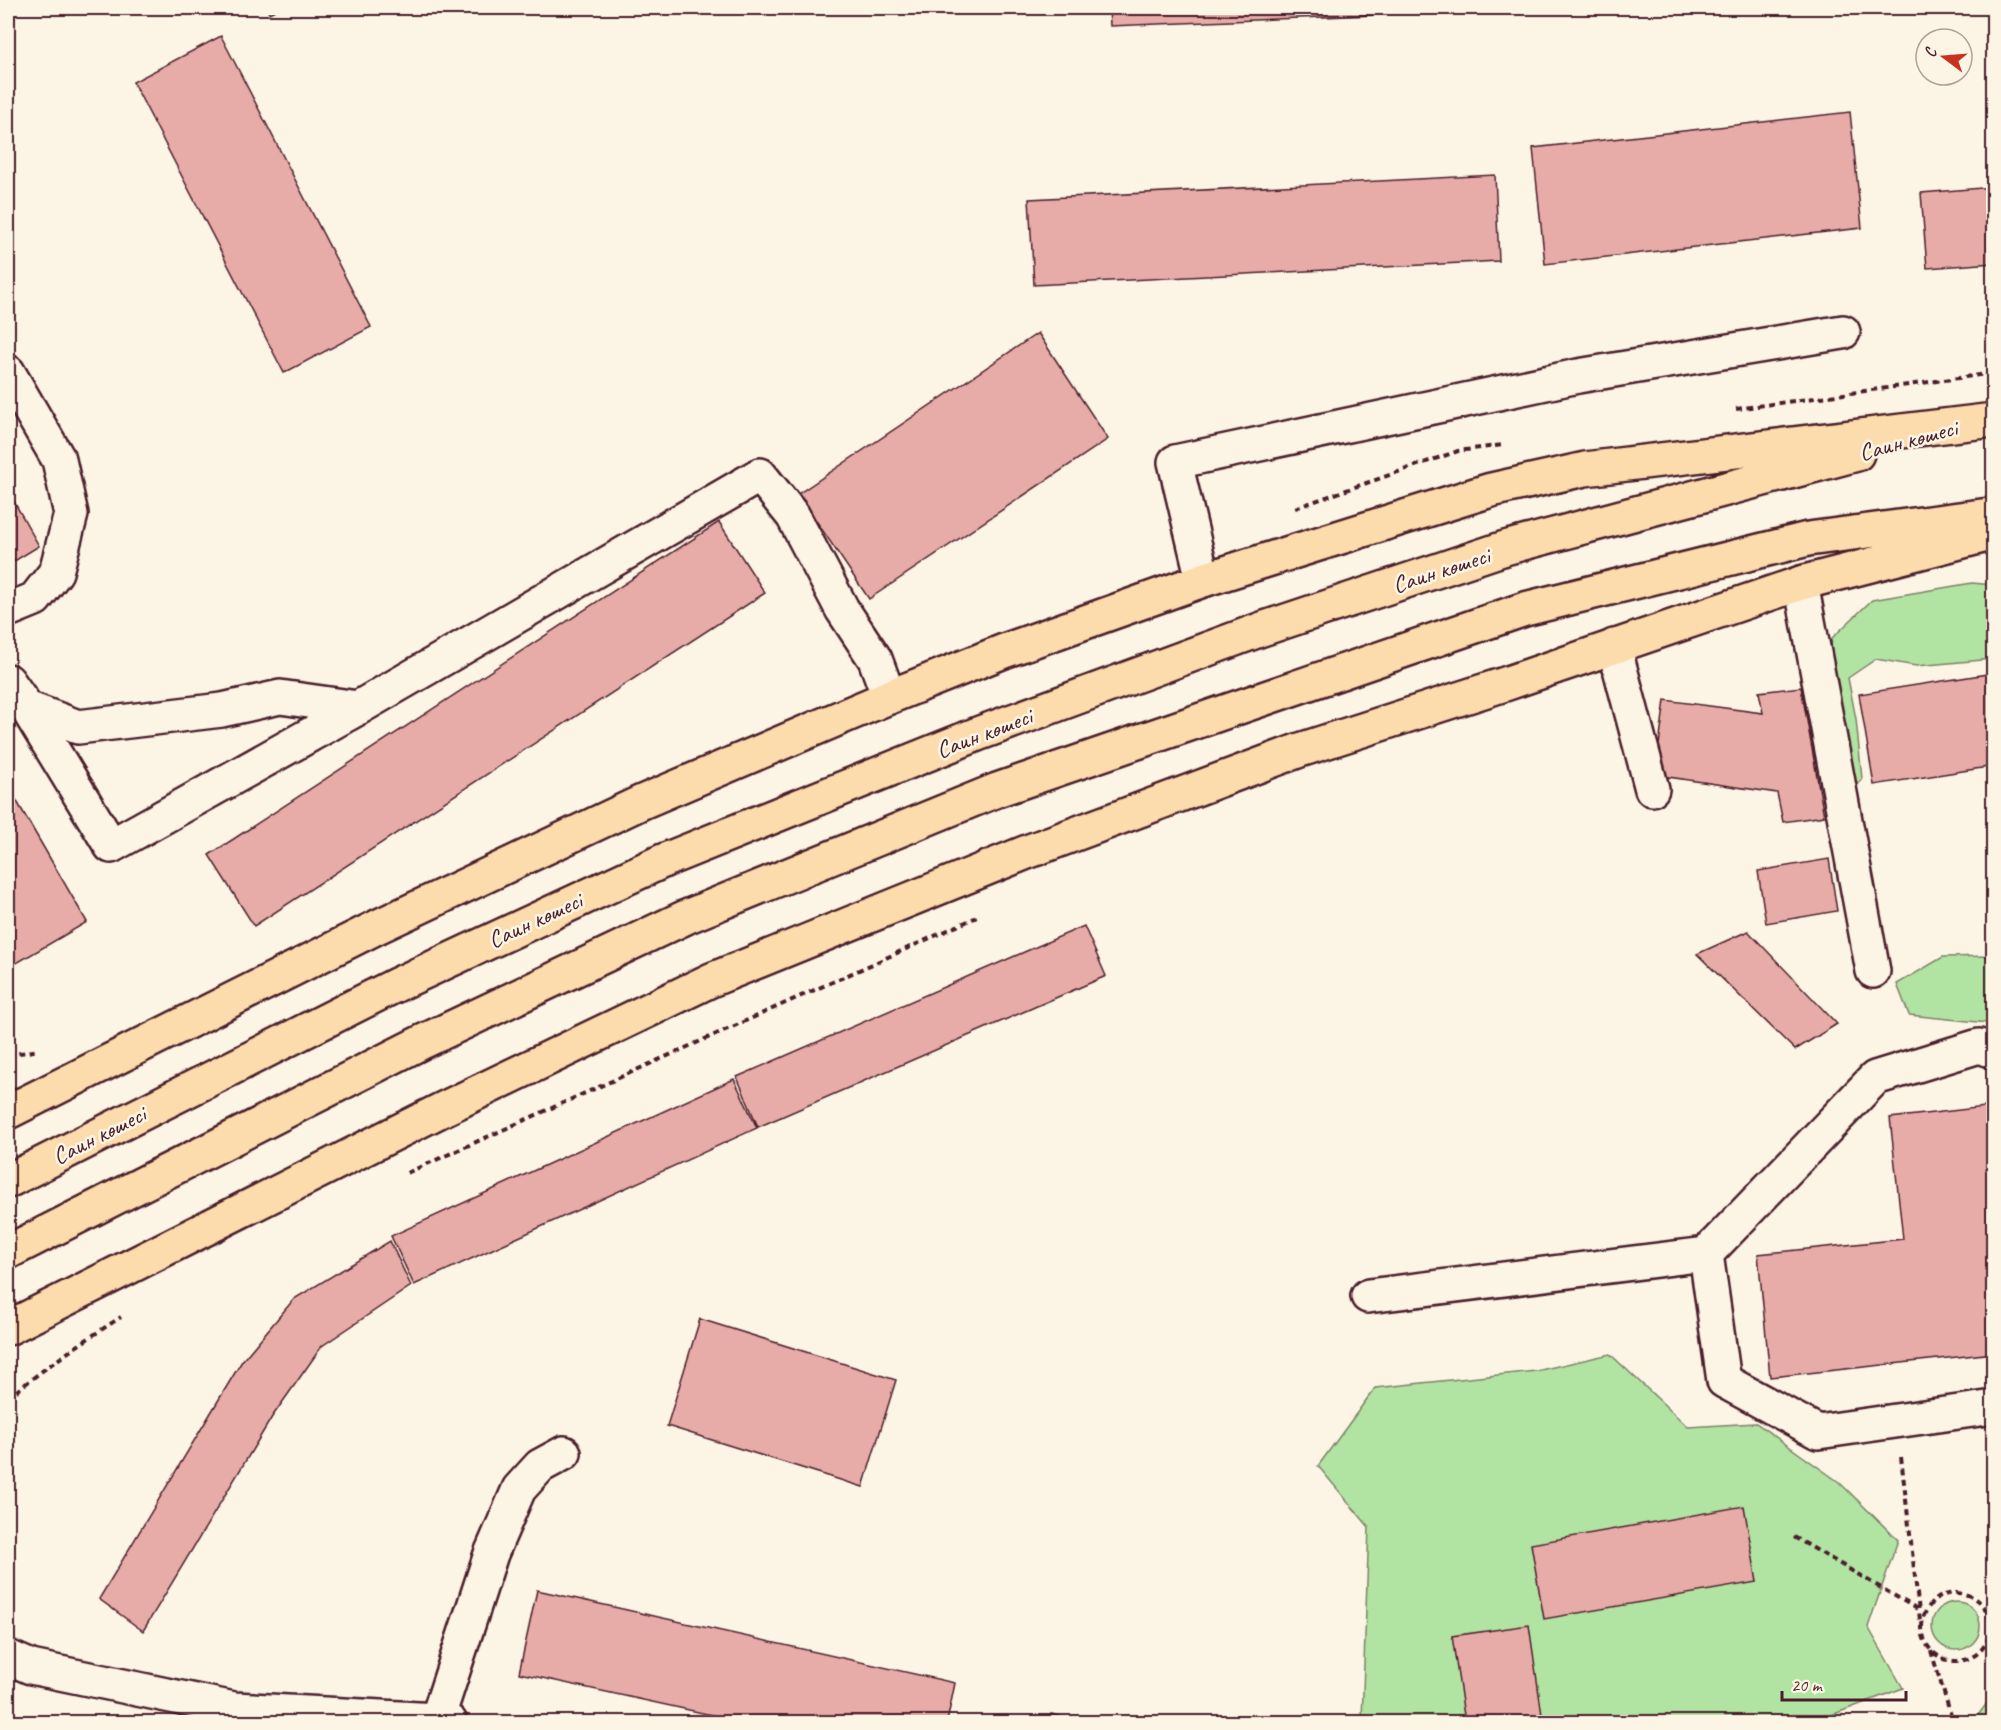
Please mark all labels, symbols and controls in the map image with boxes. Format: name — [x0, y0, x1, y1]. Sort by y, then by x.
north arrow — [1914, 27, 1974, 87]
text: С — [1920, 45, 1942, 60]
street label: Саин көшесі — [1856, 412, 1963, 467]
street label: Саин көшесі — [1389, 539, 1496, 600]
street label: Саин көшесі — [932, 700, 1039, 765]
street label: Саин көшесі — [483, 884, 589, 955]
street label: Саин көшесі — [47, 1098, 153, 1171]
scale bar — [1782, 1664, 1906, 1702]
text: 20 m — [1791, 1674, 1824, 1696]

